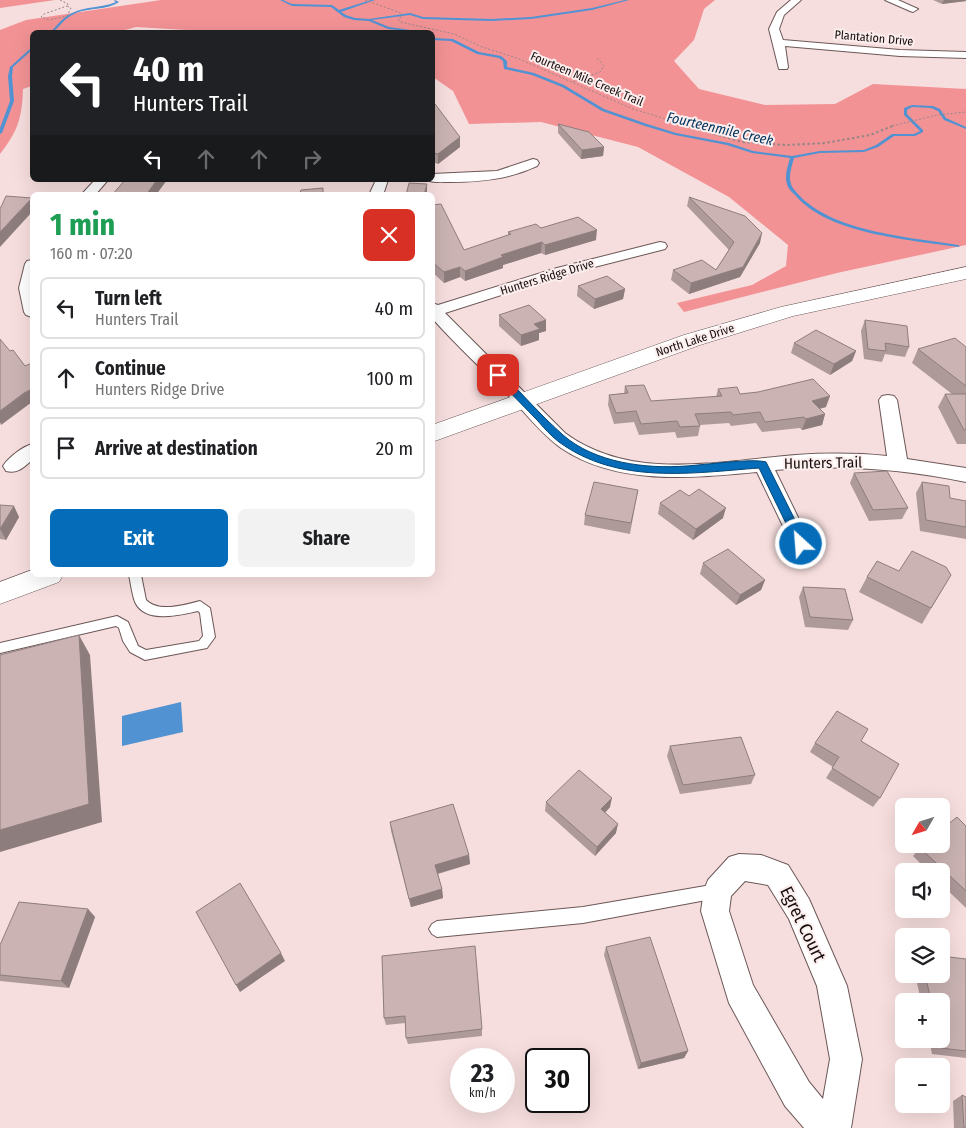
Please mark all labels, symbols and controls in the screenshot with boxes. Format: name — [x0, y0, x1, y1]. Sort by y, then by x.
street label: Plantation Drive — [834, 28, 914, 48]
text: 40 m — [133, 48, 204, 90]
street label: Fourteen Mile Creek Trail — [529, 49, 645, 109]
icon: left — [50, 50, 115, 115]
text: Hunters Trail — [133, 90, 248, 117]
water label: Fourteenmile Creek — [665, 108, 775, 150]
icon: left — [139, 145, 167, 173]
icon: ahead — [192, 145, 220, 173]
icon: ahead — [245, 145, 273, 173]
icon: right — [298, 145, 326, 173]
text: 1 min — [50, 207, 115, 243]
button: close — [363, 209, 415, 261]
text: 160 m · 07:20 — [50, 244, 133, 263]
street label: Hunters Ridge Drive — [499, 256, 596, 298]
text: Turn left — [95, 287, 162, 310]
icon: left — [52, 294, 80, 322]
text: 40 m — [375, 297, 413, 320]
text: Hunters Trail — [95, 310, 178, 329]
street label: North Lake Drive — [654, 321, 736, 359]
pin — [477, 354, 519, 396]
text: Continue — [95, 357, 166, 380]
icon: arrive — [484, 361, 512, 389]
icon: ahead — [52, 364, 80, 392]
text: 100 m — [367, 367, 413, 390]
text: Hunters Ridge Drive — [95, 380, 224, 399]
icon: arrive — [52, 434, 80, 462]
text: Arrive at destination — [95, 437, 258, 460]
text: 20 m — [376, 437, 413, 460]
street label: Hunters Trail — [784, 453, 862, 473]
button: Exit — [50, 509, 228, 567]
button: Share — [238, 509, 415, 567]
position arrow — [774, 517, 826, 569]
north arrow — [895, 798, 950, 852]
map controls — [895, 798, 950, 1113]
button: sound — [895, 863, 950, 918]
street label: Egret Court — [775, 883, 831, 965]
button: layers — [895, 928, 950, 983]
button: + — [895, 993, 950, 1048]
speed limit sign: 30 — [525, 1048, 590, 1113]
button: − — [895, 1058, 950, 1113]
text: 23 — [471, 1059, 494, 1089]
text: km/h — [469, 1086, 496, 1100]

